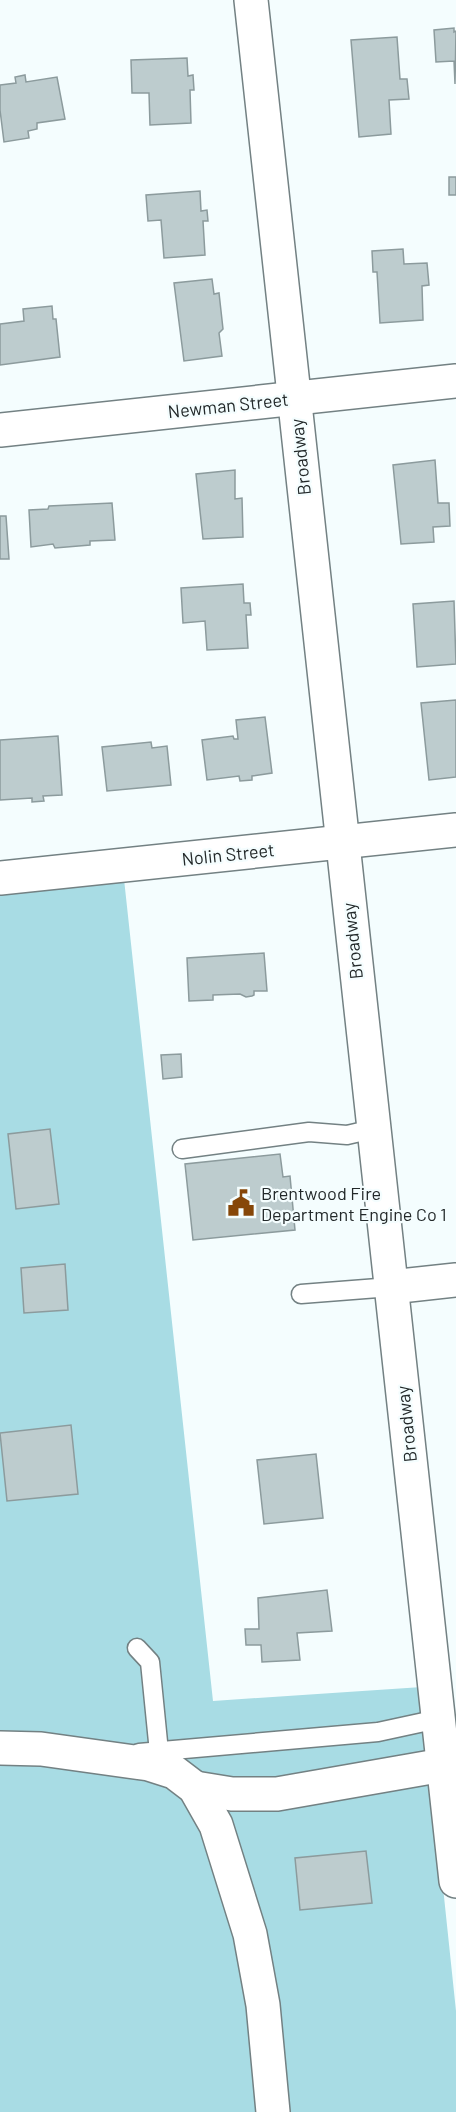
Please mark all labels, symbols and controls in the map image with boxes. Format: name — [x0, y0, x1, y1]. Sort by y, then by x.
street label: Newman Street — [167, 388, 289, 422]
street label: Broadway — [285, 418, 315, 496]
street label: Nolin Street — [181, 838, 275, 870]
street label: Broadway — [337, 902, 367, 980]
place label: Brentwood Fire Department Engine Co 1 — [261, 1182, 447, 1225]
public building icon: Brentwood Fire Department Engine Co 1 — [226, 1188, 256, 1218]
street label: Broadway — [391, 1385, 421, 1463]

